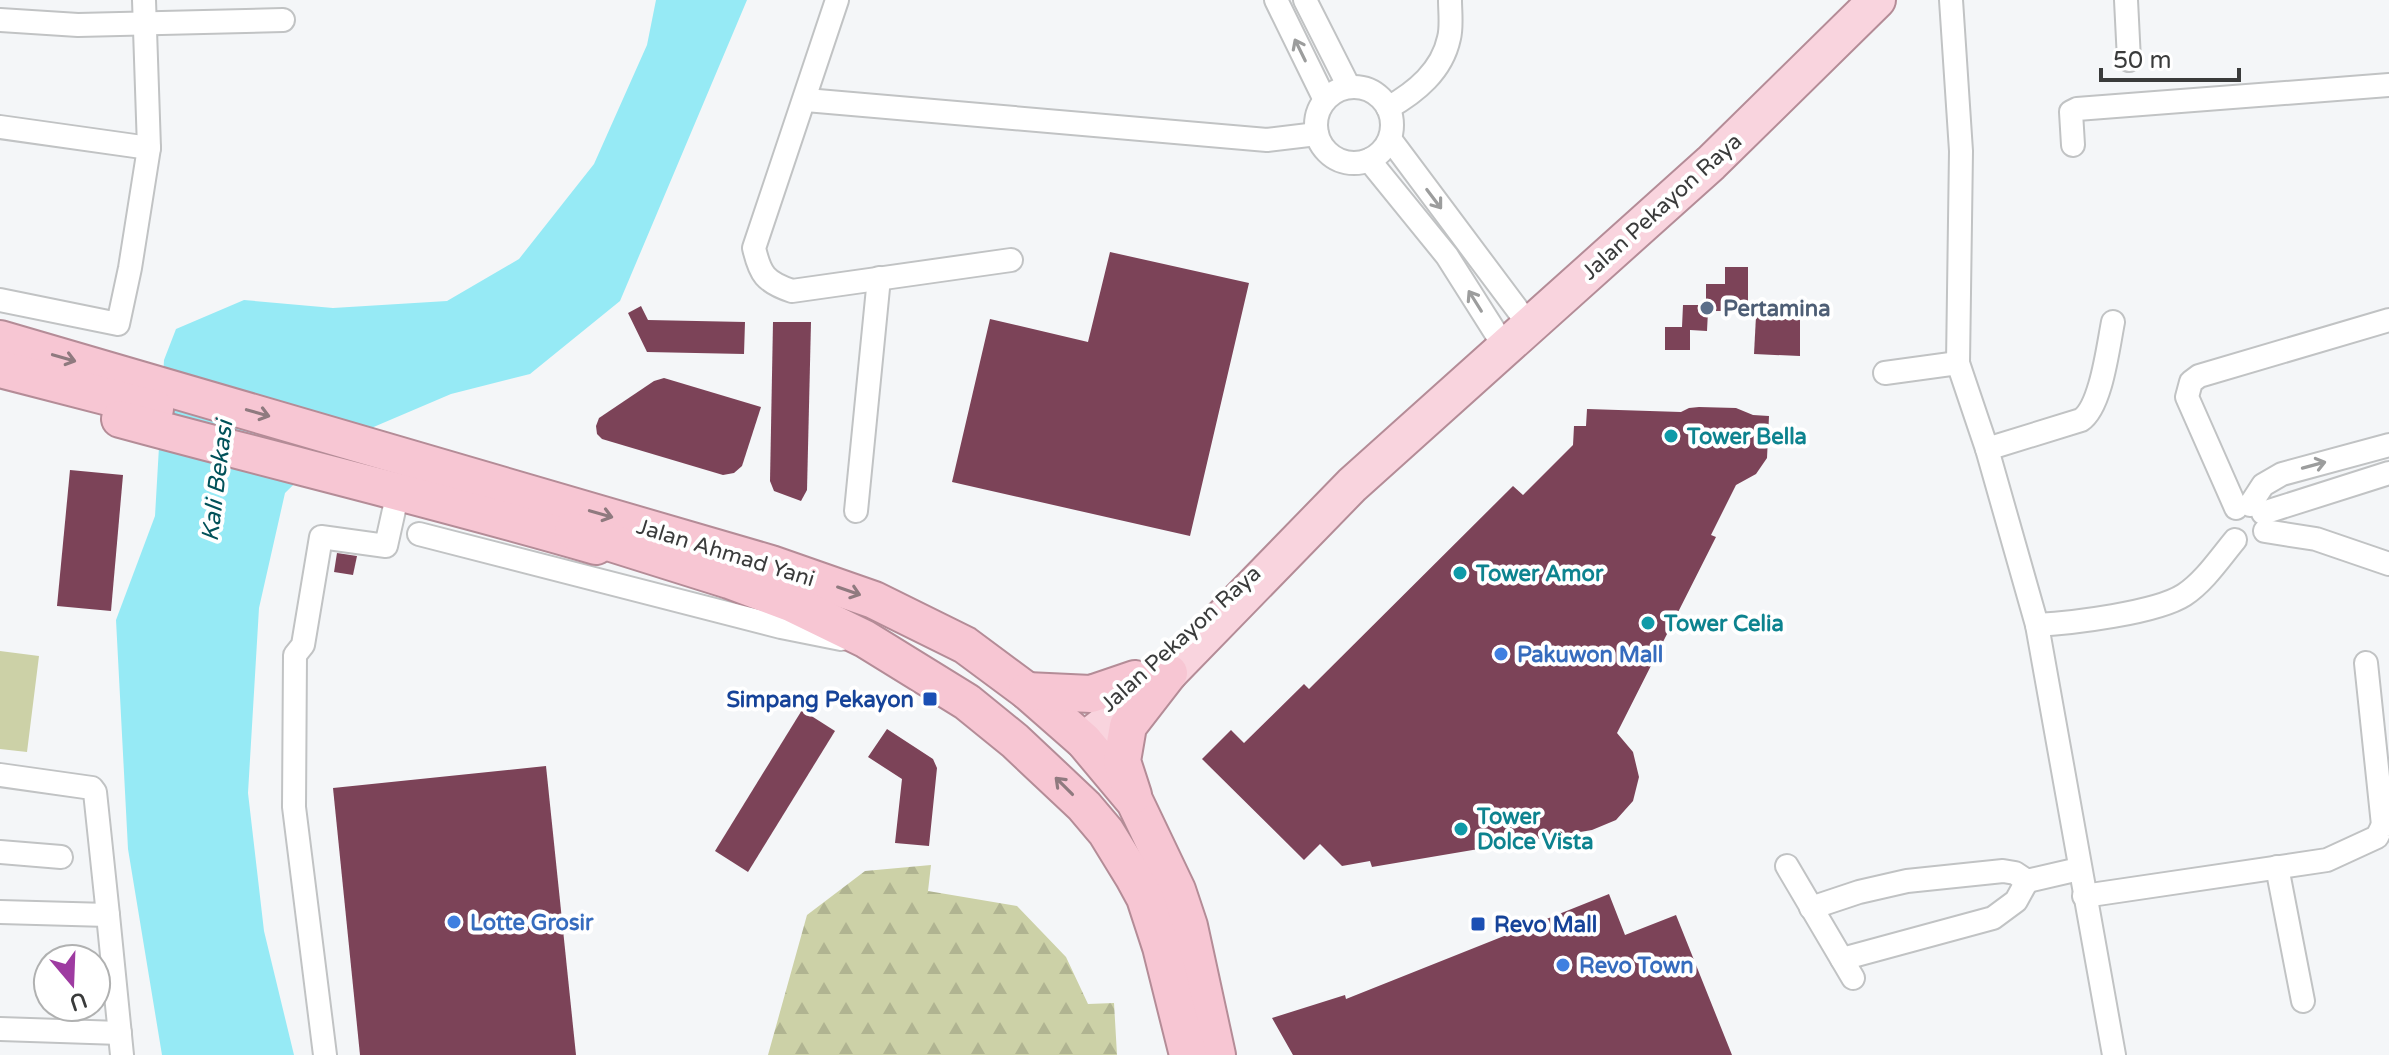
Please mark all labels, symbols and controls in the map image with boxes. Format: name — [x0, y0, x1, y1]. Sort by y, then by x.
scale bar — [2101, 32, 2239, 82]
one-way arrow — [1292, 39, 1308, 63]
text: 50 m — [2113, 46, 2171, 75]
street label: Jalan Pekayon Raya — [1576, 128, 1747, 285]
one-way arrow — [1426, 188, 1443, 209]
one-way arrow — [1467, 290, 1483, 313]
place label: Pertamina — [1723, 296, 1831, 322]
marker: Pertamina — [1698, 299, 1716, 317]
one-way arrow — [51, 351, 77, 366]
one-way arrow — [244, 406, 270, 421]
water label: Kali Bekasi — [196, 416, 240, 543]
place label: Tower Bella — [1686, 424, 1807, 450]
marker: Tower Bella — [1662, 427, 1680, 445]
one-way arrow — [2300, 457, 2326, 472]
one-way arrow — [587, 507, 613, 522]
street label: Jalan Ahmad Yani — [633, 513, 818, 592]
street label: Jalan Pekayon Raya — [1095, 560, 1266, 717]
place label: Tower Amor — [1475, 561, 1604, 587]
marker: Tower Amor — [1451, 564, 1469, 582]
one-way arrow — [836, 585, 861, 600]
place label: Tower Celia — [1663, 611, 1784, 637]
marker: Tower Celia — [1639, 614, 1657, 632]
place label: Pakuwon Mall — [1517, 642, 1663, 668]
marker: Pakuwon Mall — [1492, 645, 1510, 663]
place label: Simpang Pekayon — [726, 687, 914, 713]
marker: Simpang Pekayon — [921, 690, 939, 708]
one-way arrow — [1055, 777, 1074, 796]
place label: Tower Dolce Vista — [1476, 804, 1594, 855]
marker: Tower Dolce Vista — [1452, 820, 1470, 838]
place label: Lotte Grosir — [470, 910, 594, 936]
place label: Revo Mall — [1494, 912, 1597, 938]
marker: Lotte Grosir — [445, 913, 463, 931]
marker: Revo Mall — [1469, 915, 1487, 933]
north arrow — [32, 943, 112, 1023]
place label: Revo Town — [1579, 953, 1694, 979]
marker: Revo Town — [1554, 956, 1572, 974]
text: U — [66, 986, 90, 1016]

